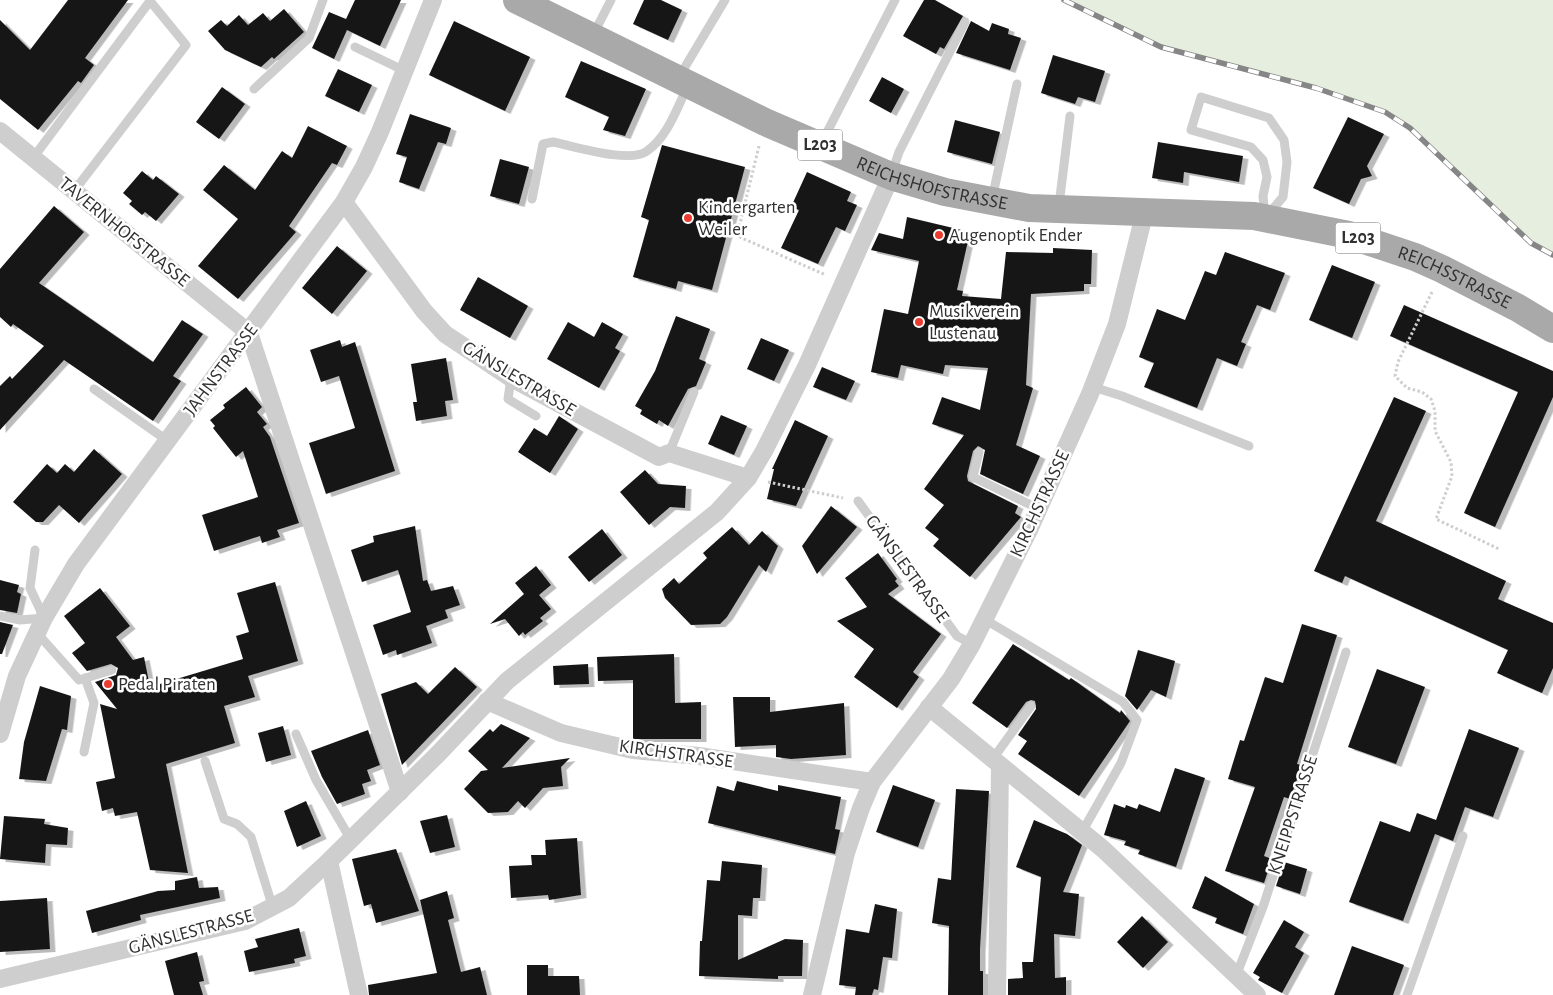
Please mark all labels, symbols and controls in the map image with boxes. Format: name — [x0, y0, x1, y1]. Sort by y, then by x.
road number: L203 — [798, 130, 842, 160]
street label: REICHSHOFSTRASSE — [854, 153, 1009, 213]
street label: TAVERNHOFSTRASSE — [55, 174, 193, 290]
place label: Kindergarten Weiler — [698, 198, 796, 239]
marker: Kindergarten Weiler — [682, 212, 694, 224]
road number: L203 — [1336, 222, 1380, 254]
place label: Augenoptik Ender — [949, 226, 1082, 245]
marker: Augenoptik Ender — [933, 229, 945, 241]
street label: REICHSSTRASSE — [1396, 242, 1514, 312]
place label: Musikverein Lustenau — [929, 302, 1019, 343]
marker: Musikverein Lustenau — [913, 316, 925, 328]
street label: JAHNSTRASSE — [180, 321, 262, 419]
street label: GÄNSLESTRASSE — [459, 337, 579, 420]
street label: KIRCHSTRASSE — [1007, 448, 1073, 560]
street label: GÄNSLESTRASSE — [862, 511, 953, 626]
place label: Pedal Piraten — [118, 675, 216, 694]
marker: Pedal Piraten — [102, 678, 114, 690]
street label: KIRCHSTRASSE — [618, 737, 734, 771]
street label: KNEIPPSTRASSE — [1265, 753, 1321, 877]
street label: GÄNSLESTRASSE — [126, 905, 255, 958]

